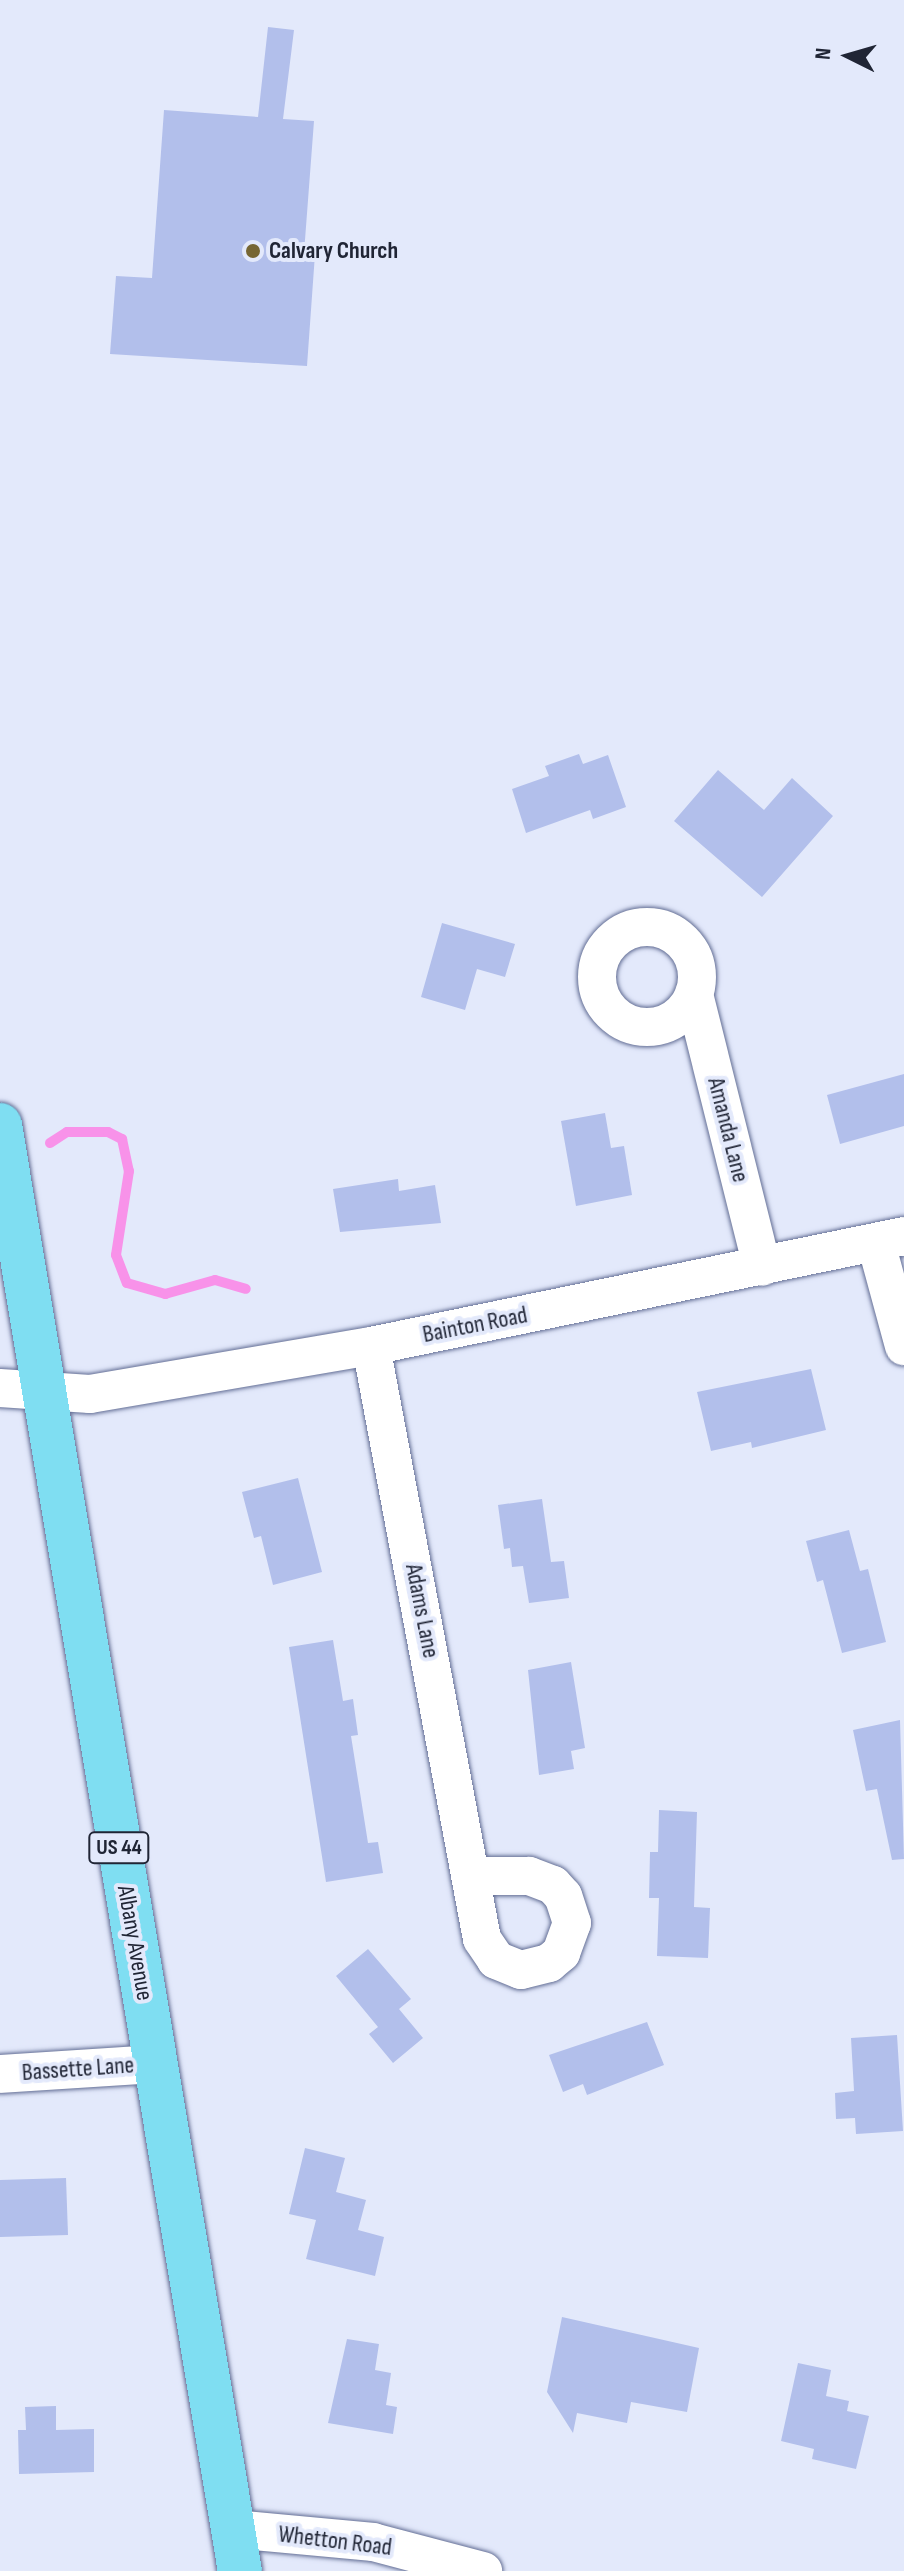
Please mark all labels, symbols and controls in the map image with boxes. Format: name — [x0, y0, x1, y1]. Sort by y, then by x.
north arrow — [808, 16, 888, 96]
text: N — [810, 47, 838, 61]
place label: Calvary Church — [269, 237, 398, 265]
marker: Calvary Church — [244, 242, 262, 260]
street label: Amanda Lane — [701, 1075, 755, 1185]
street label: Bainton Road — [420, 1301, 530, 1349]
street label: Adams Lane — [399, 1562, 445, 1660]
road number: US 44 — [87, 1830, 151, 1866]
street label: Albany Avenue — [111, 1883, 159, 2003]
street label: Bassette Lane — [21, 2051, 135, 2087]
street label: Whetton Road — [277, 2520, 393, 2562]

